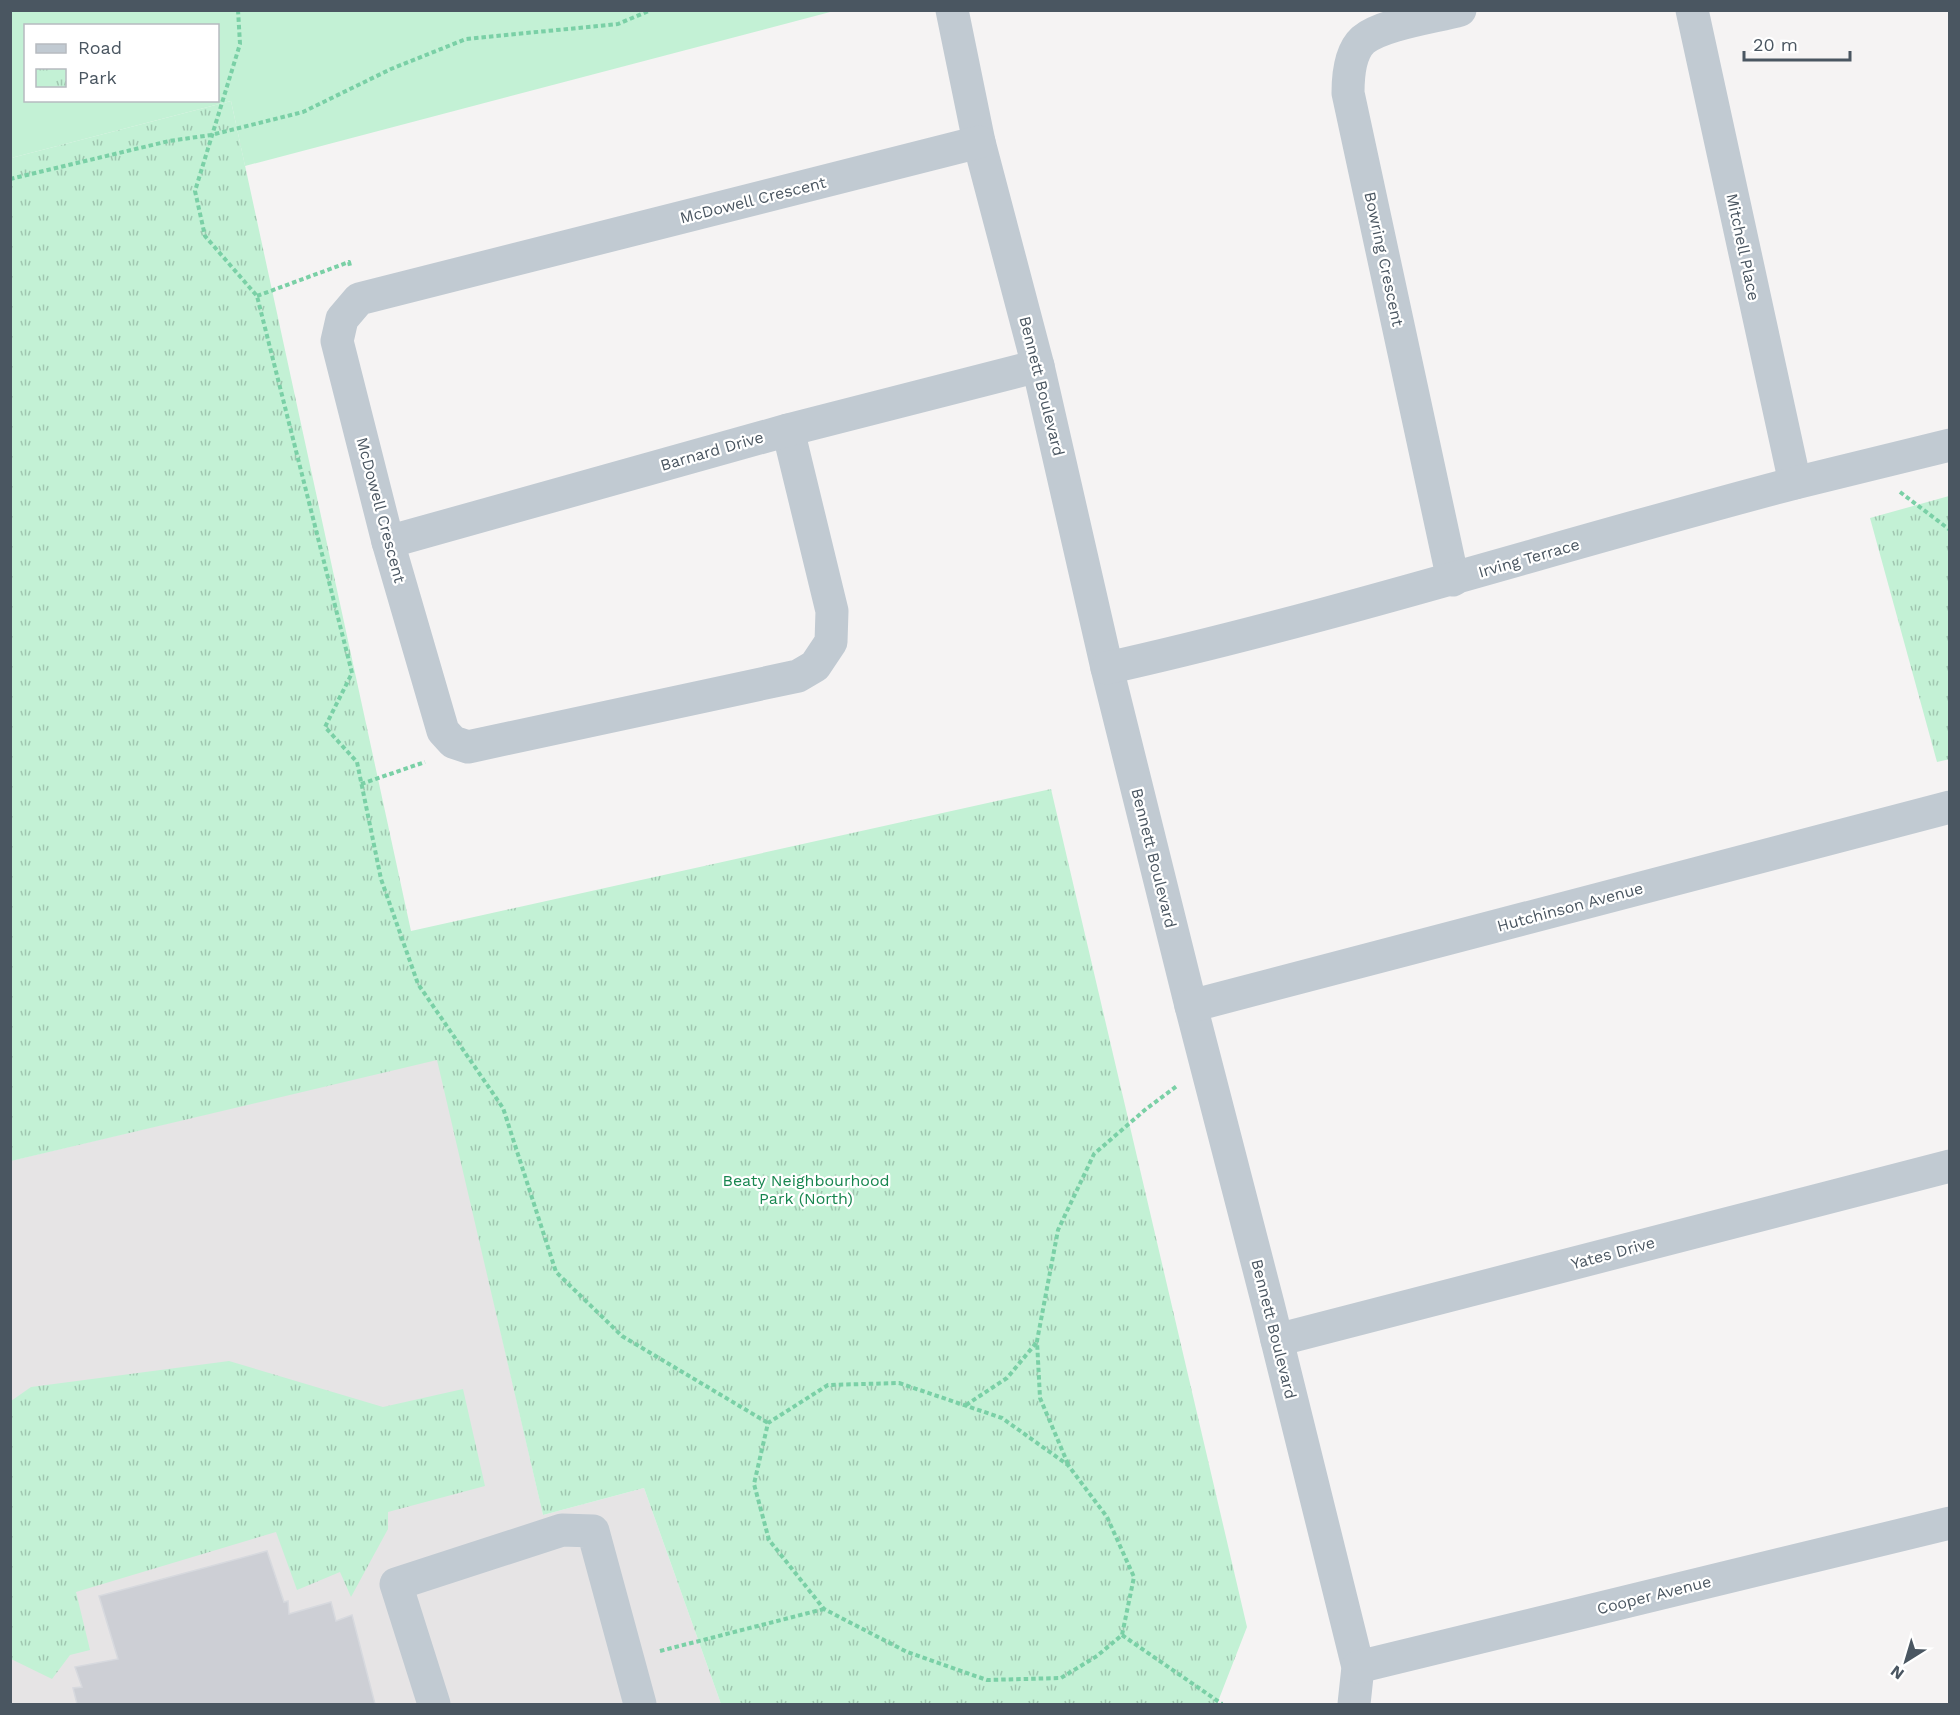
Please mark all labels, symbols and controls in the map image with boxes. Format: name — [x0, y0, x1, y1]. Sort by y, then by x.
legend — [24, 24, 219, 102]
scale bar — [1744, 24, 1850, 62]
text: 20 m — [1753, 34, 1798, 55]
text: Road — [78, 37, 122, 58]
text: Park — [78, 67, 117, 88]
street label: McDowell Crescent — [678, 173, 828, 227]
street label: Bowring Crescent — [1360, 190, 1408, 328]
street label: Mitchell Place — [1722, 192, 1764, 302]
street label: Bennett Boulevard — [1015, 314, 1069, 458]
street label: Barnard Drive — [658, 427, 766, 475]
street label: McDowell Crescent — [352, 435, 410, 585]
street label: Irving Terrace — [1476, 534, 1582, 582]
street label: Bennett Boulevard — [1127, 786, 1181, 930]
street label: Hutchinson Avenue — [1495, 878, 1645, 936]
park label: Beaty Neighbourhood Park (North) — [722, 1171, 890, 1208]
street label: Yates Drive — [1569, 1233, 1657, 1273]
street label: Bennett Boulevard — [1247, 1257, 1301, 1401]
street label: Cooper Avenue — [1595, 1572, 1713, 1618]
north arrow — [1876, 1631, 1936, 1691]
text: N — [1887, 1661, 1908, 1684]

